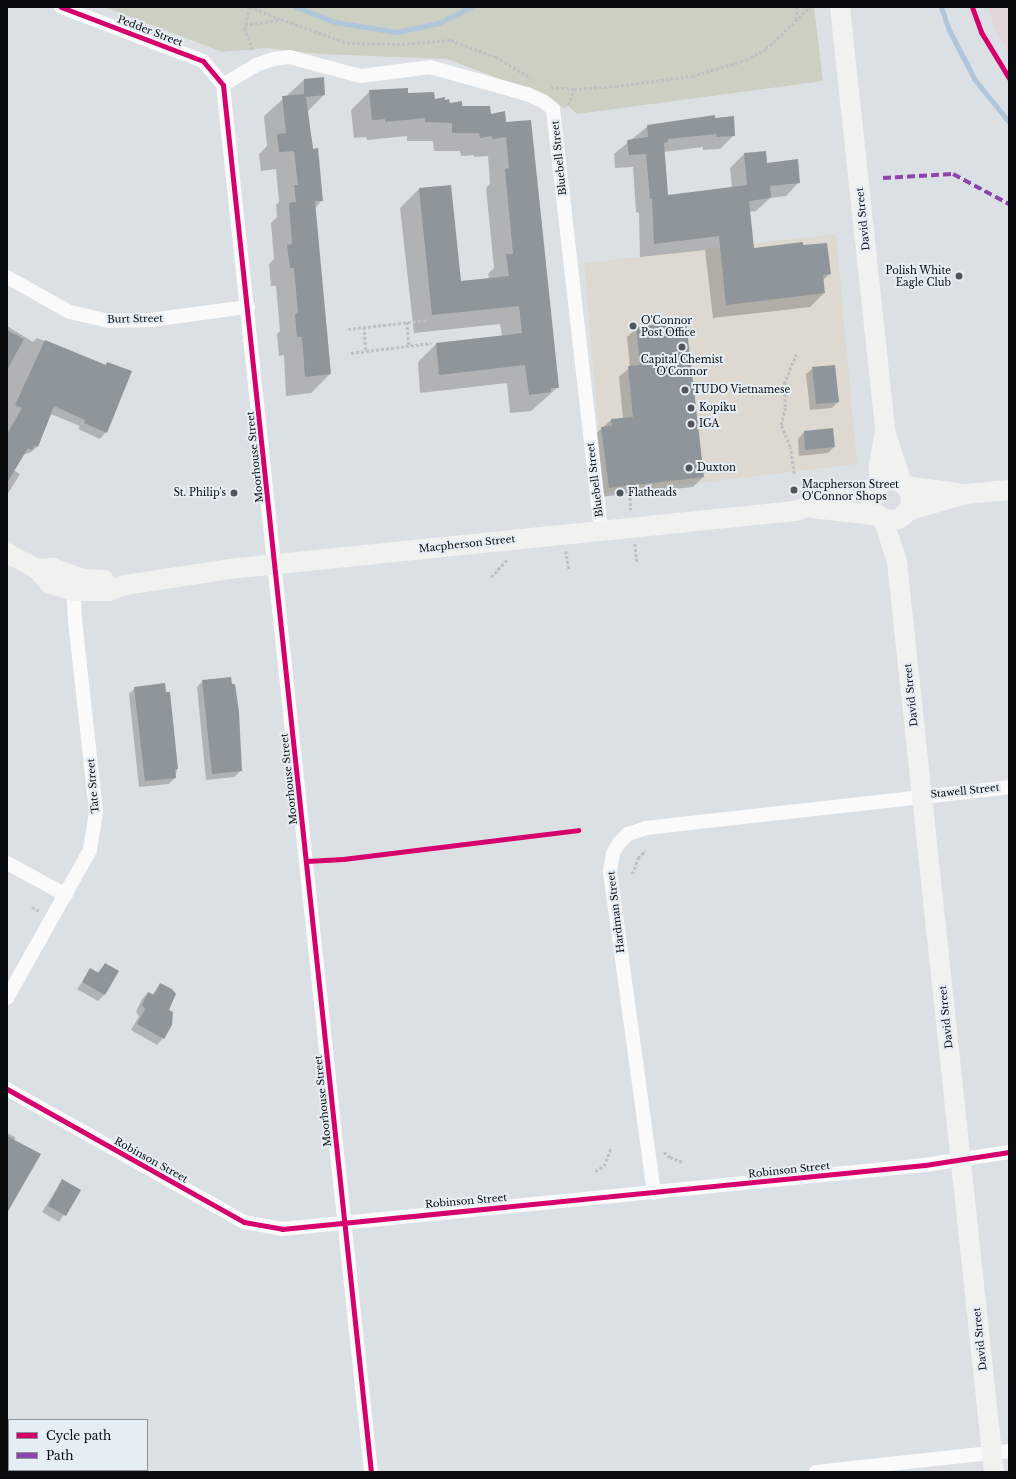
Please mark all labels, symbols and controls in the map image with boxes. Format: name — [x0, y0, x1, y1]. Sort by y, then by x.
street label: Pedder Street — [116, 13, 184, 49]
street label: Bluebell Street — [549, 120, 569, 196]
street label: David Street — [854, 187, 872, 251]
place label: Polish White Eagle Club — [885, 264, 951, 288]
marker: Polish White Eagle Club — [954, 271, 964, 281]
street label: Burt Street — [107, 313, 163, 325]
place label: O'Connor Post Office — [641, 314, 696, 338]
marker: O'Connor Post Office — [628, 321, 638, 331]
marker: Capital Chemist O'Connor — [677, 342, 687, 352]
place label: Capital Chemist O'Connor — [641, 353, 723, 376]
place label: TUDO Vietnamese — [693, 384, 791, 396]
marker: TUDO Vietnamese — [680, 385, 690, 395]
place label: Kopiku — [699, 402, 736, 414]
marker: Kopiku — [686, 403, 696, 413]
street label: Moorhouse Street — [244, 411, 266, 503]
place label: IGA — [699, 418, 719, 430]
marker: IGA — [686, 419, 696, 429]
street label: Bluebell Street — [584, 442, 606, 518]
place label: Duxton — [697, 462, 736, 474]
marker: Duxton — [684, 463, 694, 473]
place label: Macpherson Street O'Connor Shops — [802, 478, 899, 502]
marker: Macpherson Street O'Connor Shops — [789, 485, 799, 495]
place label: St. Philip's — [173, 487, 226, 499]
place label: Flatheads — [628, 487, 677, 499]
marker: St. Philip's — [229, 488, 239, 498]
marker: Flatheads — [615, 488, 625, 498]
street label: Macpherson Street — [418, 533, 516, 555]
street label: David Street — [902, 663, 920, 727]
street label: Moorhouse Street — [278, 733, 300, 825]
street label: Tate Street — [85, 758, 101, 814]
street label: Stawell Street — [930, 781, 1000, 801]
street label: Hardman Street — [605, 870, 627, 954]
street label: David Street — [937, 985, 955, 1049]
street label: Moorhouse Street — [312, 1055, 334, 1147]
street label: Robinson Street — [112, 1135, 190, 1185]
street label: Robinson Street — [748, 1160, 830, 1180]
street label: Robinson Street — [425, 1191, 507, 1211]
street label: David Street — [971, 1307, 989, 1371]
legend — [8, 1419, 148, 1471]
text: Cycle path — [46, 1428, 111, 1443]
text: Path — [46, 1448, 74, 1463]

